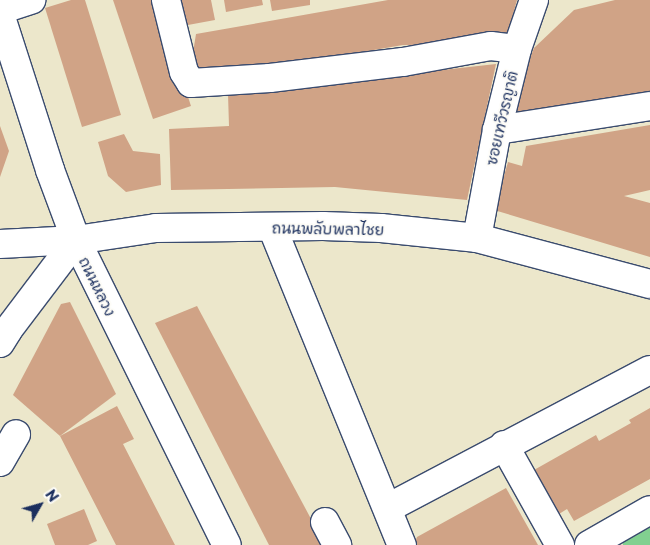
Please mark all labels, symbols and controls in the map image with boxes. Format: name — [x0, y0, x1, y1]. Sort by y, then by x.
street label: ซอยเทวีวรญาติ — [481, 69, 521, 167]
street label: ถนนพลับพลาไชย — [272, 218, 384, 238]
street label: ถนนหลวง — [76, 253, 120, 319]
north arrow — [15, 480, 65, 530]
text: N — [41, 485, 64, 506]

